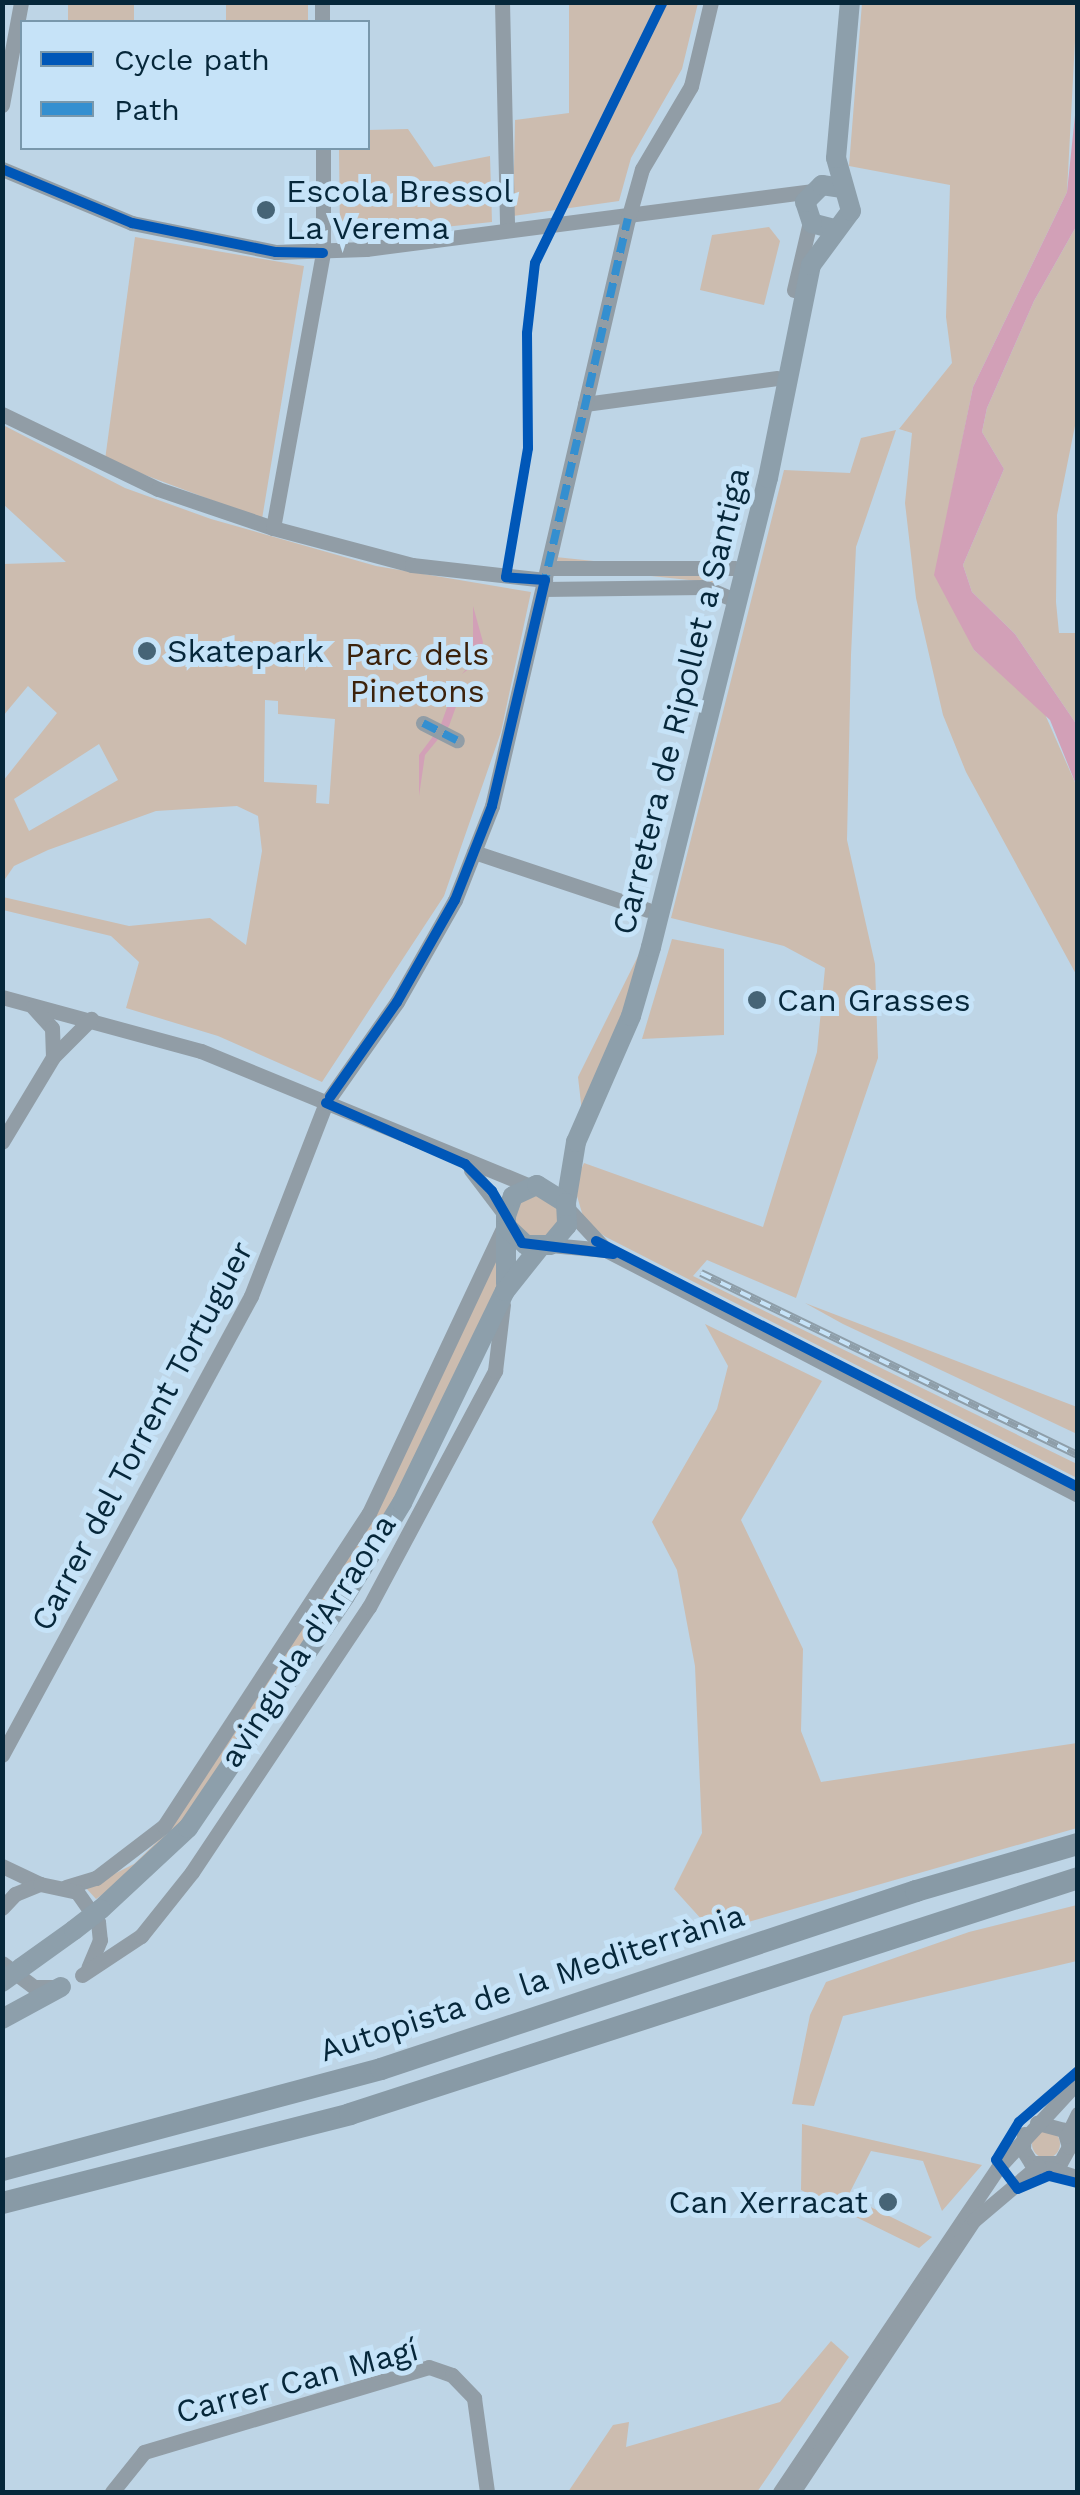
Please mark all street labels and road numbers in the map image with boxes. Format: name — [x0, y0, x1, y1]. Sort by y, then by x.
street label: Carretera de Ripollet a Santiga — [604, 463, 758, 939]
street label: Carrer del Torrent Tortuguer — [22, 1233, 262, 1639]
street label: avinguda d'Arraona — [212, 1507, 404, 1775]
street label: Autopista de la Mediterrània — [314, 1896, 750, 2070]
street label: Carrer Can Magí — [171, 2330, 423, 2432]

